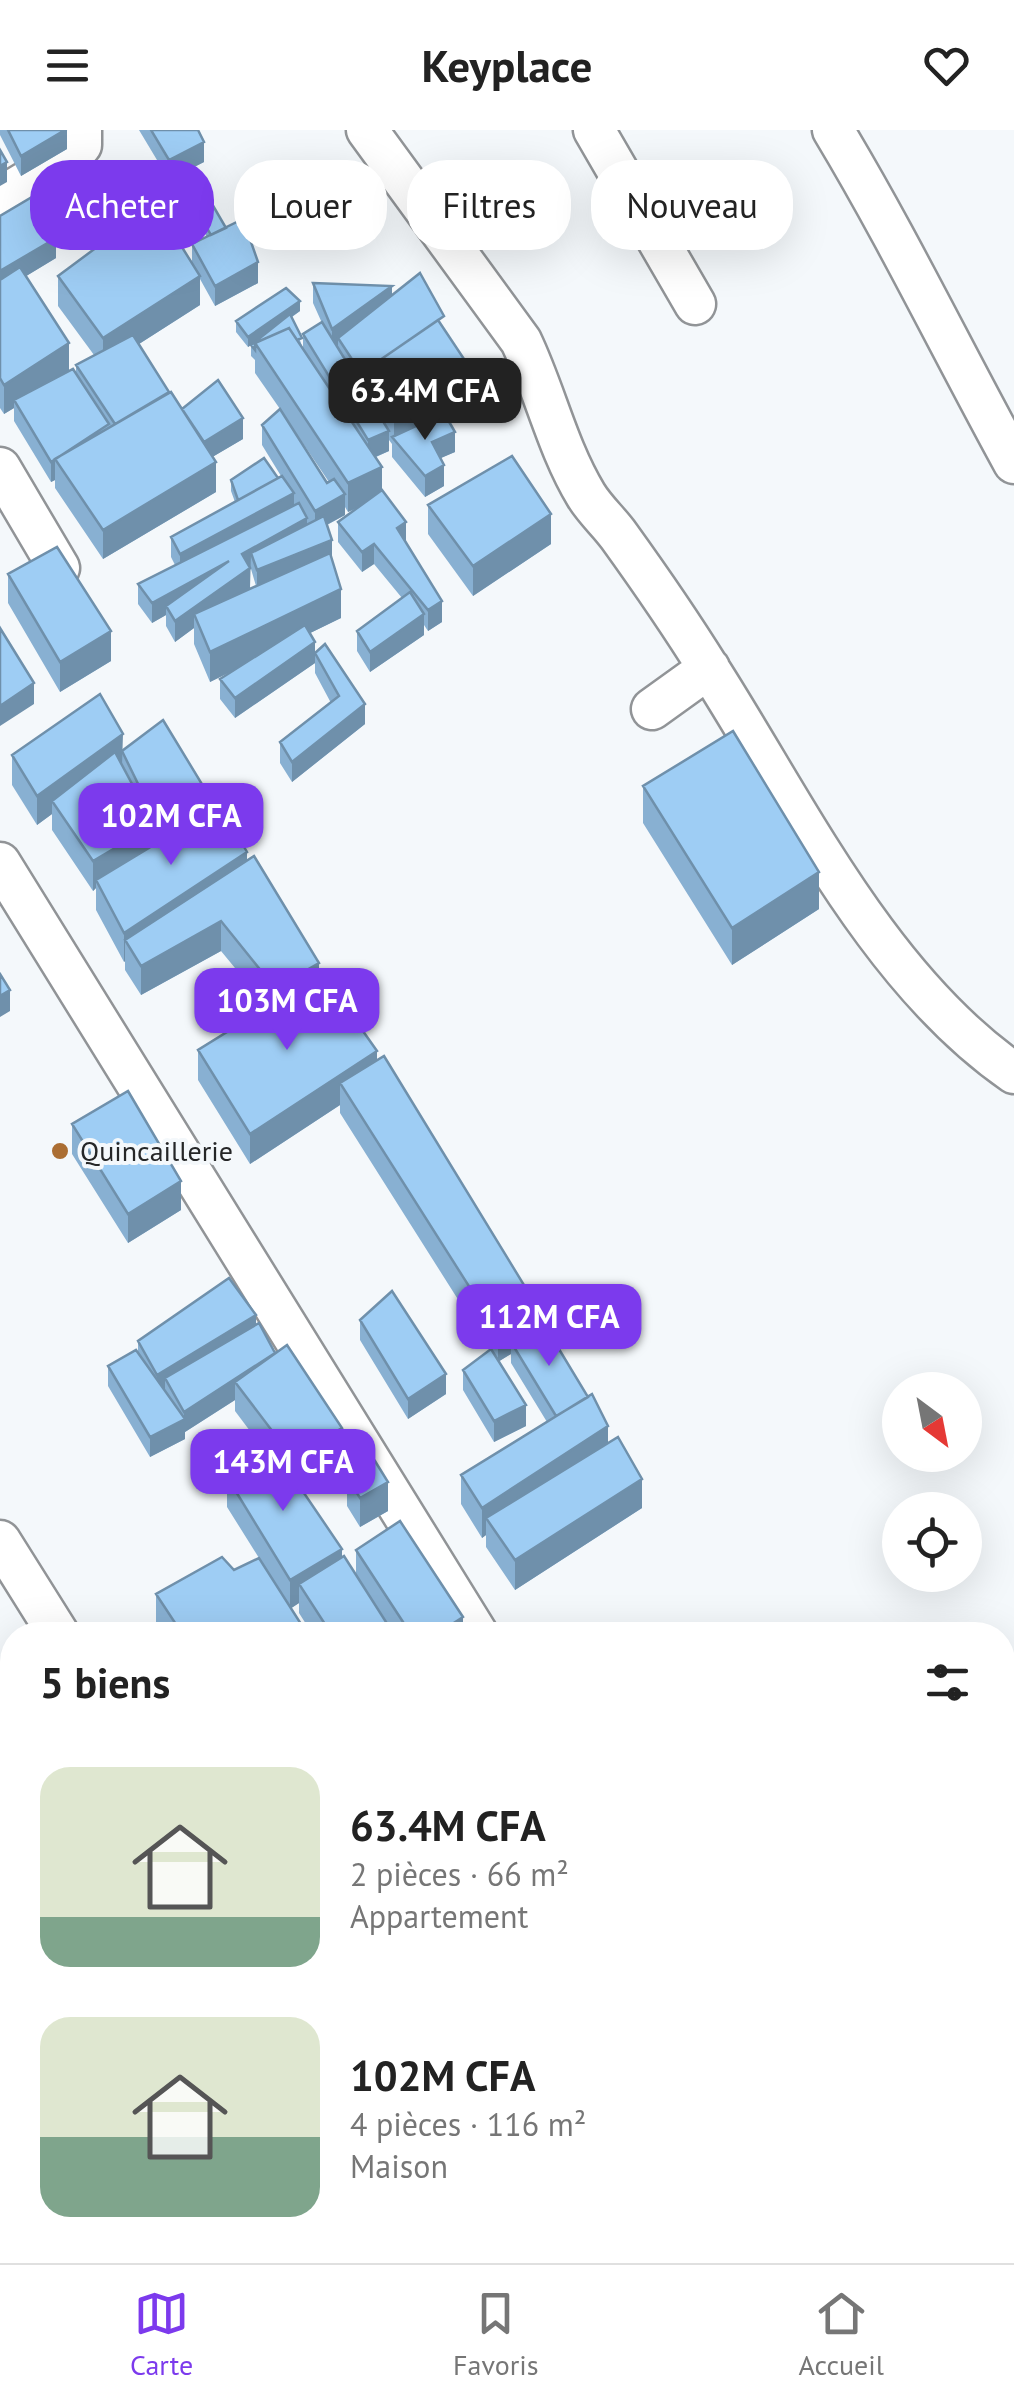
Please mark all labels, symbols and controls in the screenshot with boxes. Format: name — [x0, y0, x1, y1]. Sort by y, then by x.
text: Keyplace — [422, 36, 592, 94]
icon: menu — [40, 38, 95, 93]
icon: heart — [919, 38, 974, 93]
chip: Acheter — [30, 160, 214, 250]
chip: Louer — [234, 160, 387, 250]
chip: Filtres — [407, 160, 571, 250]
chip: Nouveau — [591, 160, 793, 250]
pin: 63.4M CFA — [311, 358, 539, 443]
text: 63.4M CFA — [350, 369, 500, 411]
pin: 102M CFA — [68, 783, 274, 868]
text: 102M CFA — [100, 794, 242, 836]
pin: 103M CFA — [184, 968, 390, 1053]
text: 103M CFA — [216, 979, 358, 1021]
place label: Quincaillerie — [80, 1132, 233, 1169]
marker: Quincaillerie — [49, 1140, 71, 1162]
pin: 112M CFA — [446, 1284, 652, 1369]
text: 112M CFA — [478, 1295, 620, 1337]
north arrow — [882, 1372, 982, 1472]
map controls — [882, 1372, 982, 1592]
pin: 143M CFA — [180, 1429, 386, 1514]
text: 143M CFA — [212, 1440, 354, 1482]
button: locate — [882, 1492, 982, 1592]
text: 5 biens — [40, 1655, 170, 1710]
icon: filters — [920, 1655, 975, 1710]
text: 63.4M CFA — [350, 1798, 546, 1853]
icon: home — [120, 1807, 240, 1927]
text: 2 pièces · 66 m² — [350, 1853, 569, 1895]
text: Appartement — [350, 1895, 528, 1937]
text: 102M CFA — [350, 2048, 535, 2103]
icon: home — [120, 2057, 240, 2177]
text: 4 pièces · 116 m² — [350, 2103, 586, 2145]
text: Maison — [350, 2145, 448, 2187]
tab: Carte — [130, 2286, 193, 2383]
tab: Favoris — [453, 2286, 538, 2383]
tab: Accueil — [798, 2286, 884, 2383]

